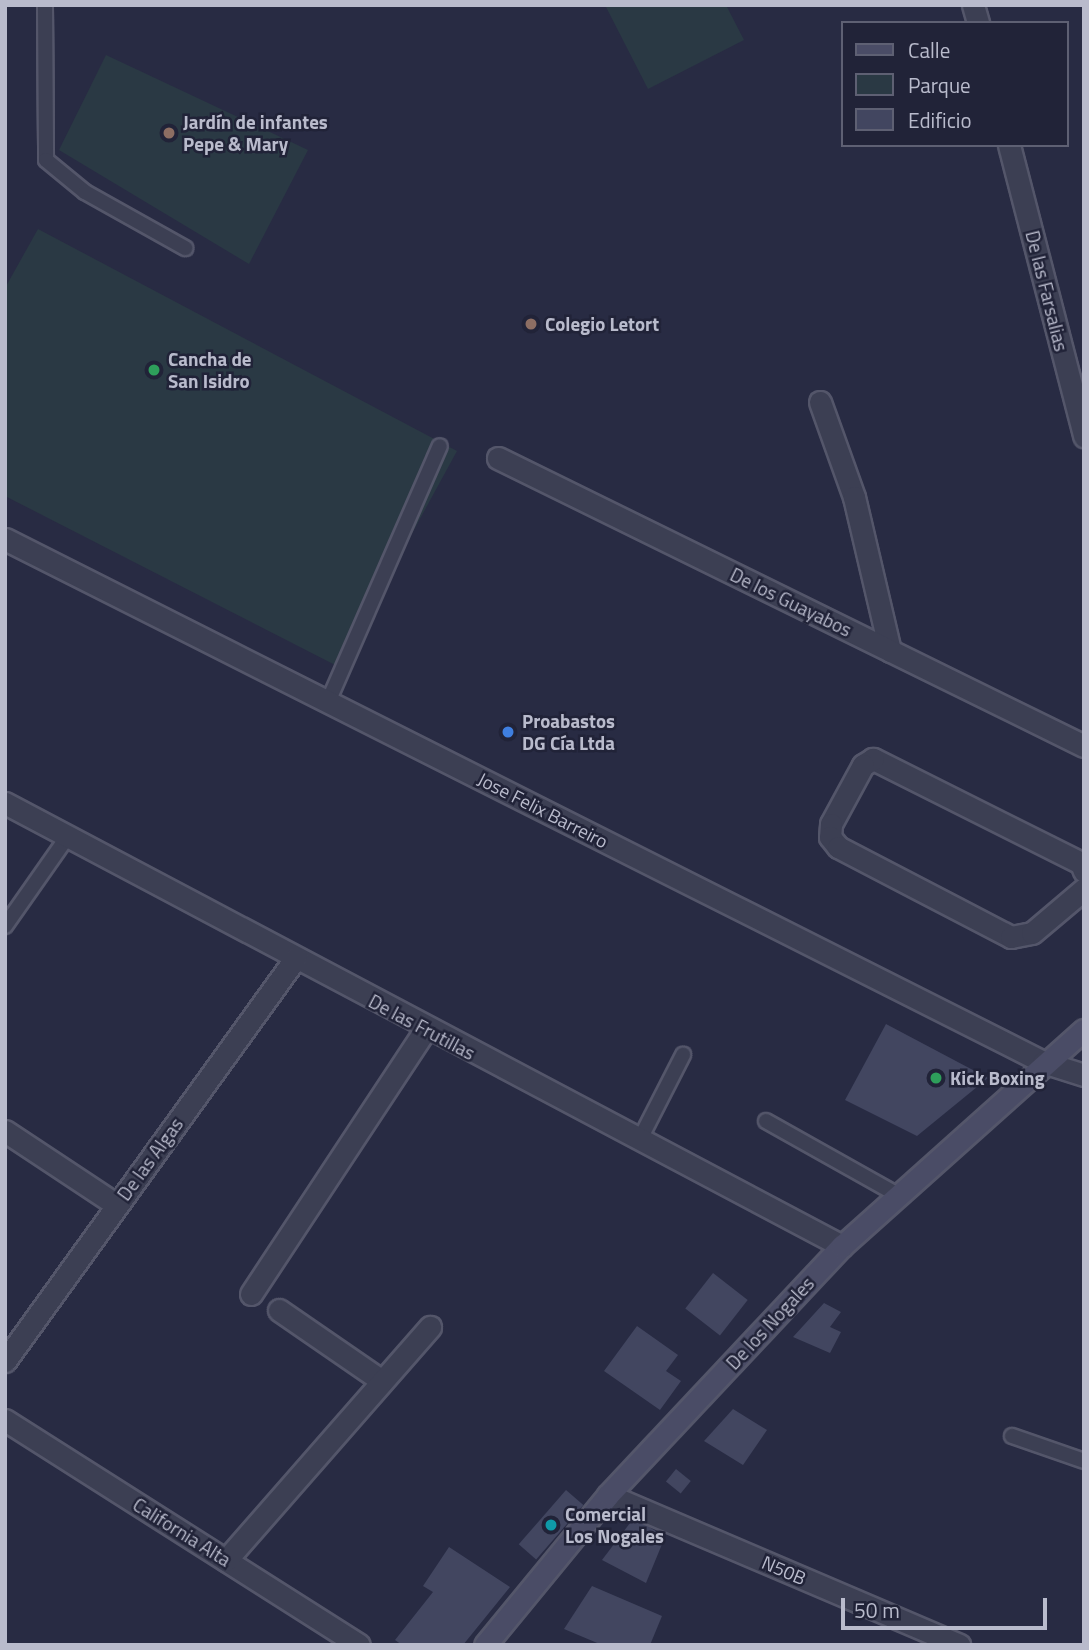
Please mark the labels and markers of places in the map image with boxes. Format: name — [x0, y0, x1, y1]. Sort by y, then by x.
place label: Jardín de infantes Pepe & Mary — [183, 111, 328, 155]
marker: Jardín de infantes Pepe & Mary — [161, 125, 177, 141]
place label: Colegio Letort — [545, 313, 659, 335]
marker: Colegio Letort — [523, 316, 539, 332]
place label: Cancha de San Isidro — [168, 348, 252, 392]
marker: Cancha de San Isidro — [146, 362, 162, 378]
place label: Proabastos DG Cía Ltda — [522, 710, 615, 754]
marker: Proabastos DG Cía Ltda — [500, 724, 516, 740]
place label: Kick Boxing — [950, 1067, 1045, 1089]
marker: Kick Boxing — [928, 1070, 944, 1086]
place label: Comercial Los Nogales — [565, 1503, 664, 1547]
marker: Comercial Los Nogales — [543, 1517, 559, 1533]

